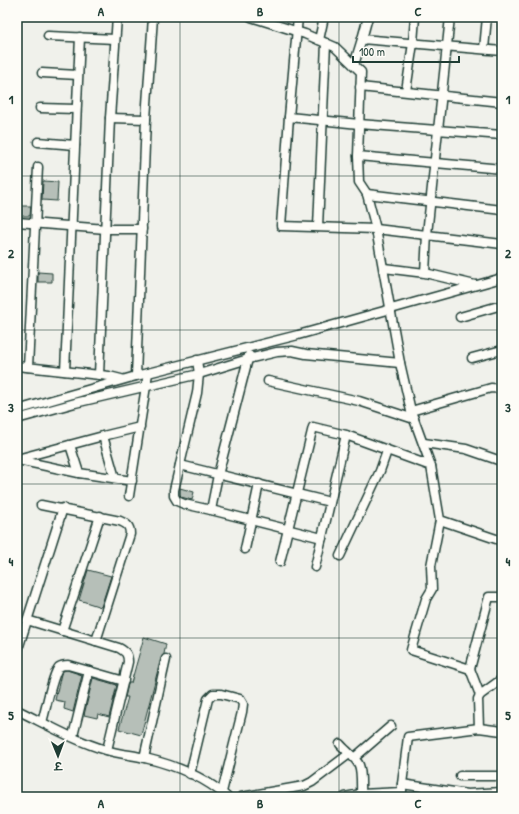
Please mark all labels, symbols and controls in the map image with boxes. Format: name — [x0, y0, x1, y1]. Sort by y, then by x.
text: A — [98, 2, 105, 20]
text: B — [257, 2, 264, 20]
text: C — [414, 2, 422, 20]
scale bar — [353, 38, 459, 64]
text: 100 m — [359, 43, 385, 60]
text: 1 — [9, 90, 14, 108]
text: 1 — [506, 90, 511, 108]
text: 2 — [8, 244, 15, 262]
text: 2 — [505, 244, 512, 262]
text: 3 — [8, 398, 14, 416]
text: 3 — [505, 398, 511, 416]
text: 4 — [9, 552, 14, 570]
text: 4 — [506, 552, 511, 570]
text: 5 — [8, 706, 14, 724]
text: 5 — [505, 706, 511, 724]
north arrow — [38, 736, 78, 776]
text: उ — [53, 759, 63, 773]
text: A — [98, 794, 105, 812]
text: B — [257, 794, 264, 812]
text: C — [414, 794, 422, 812]

